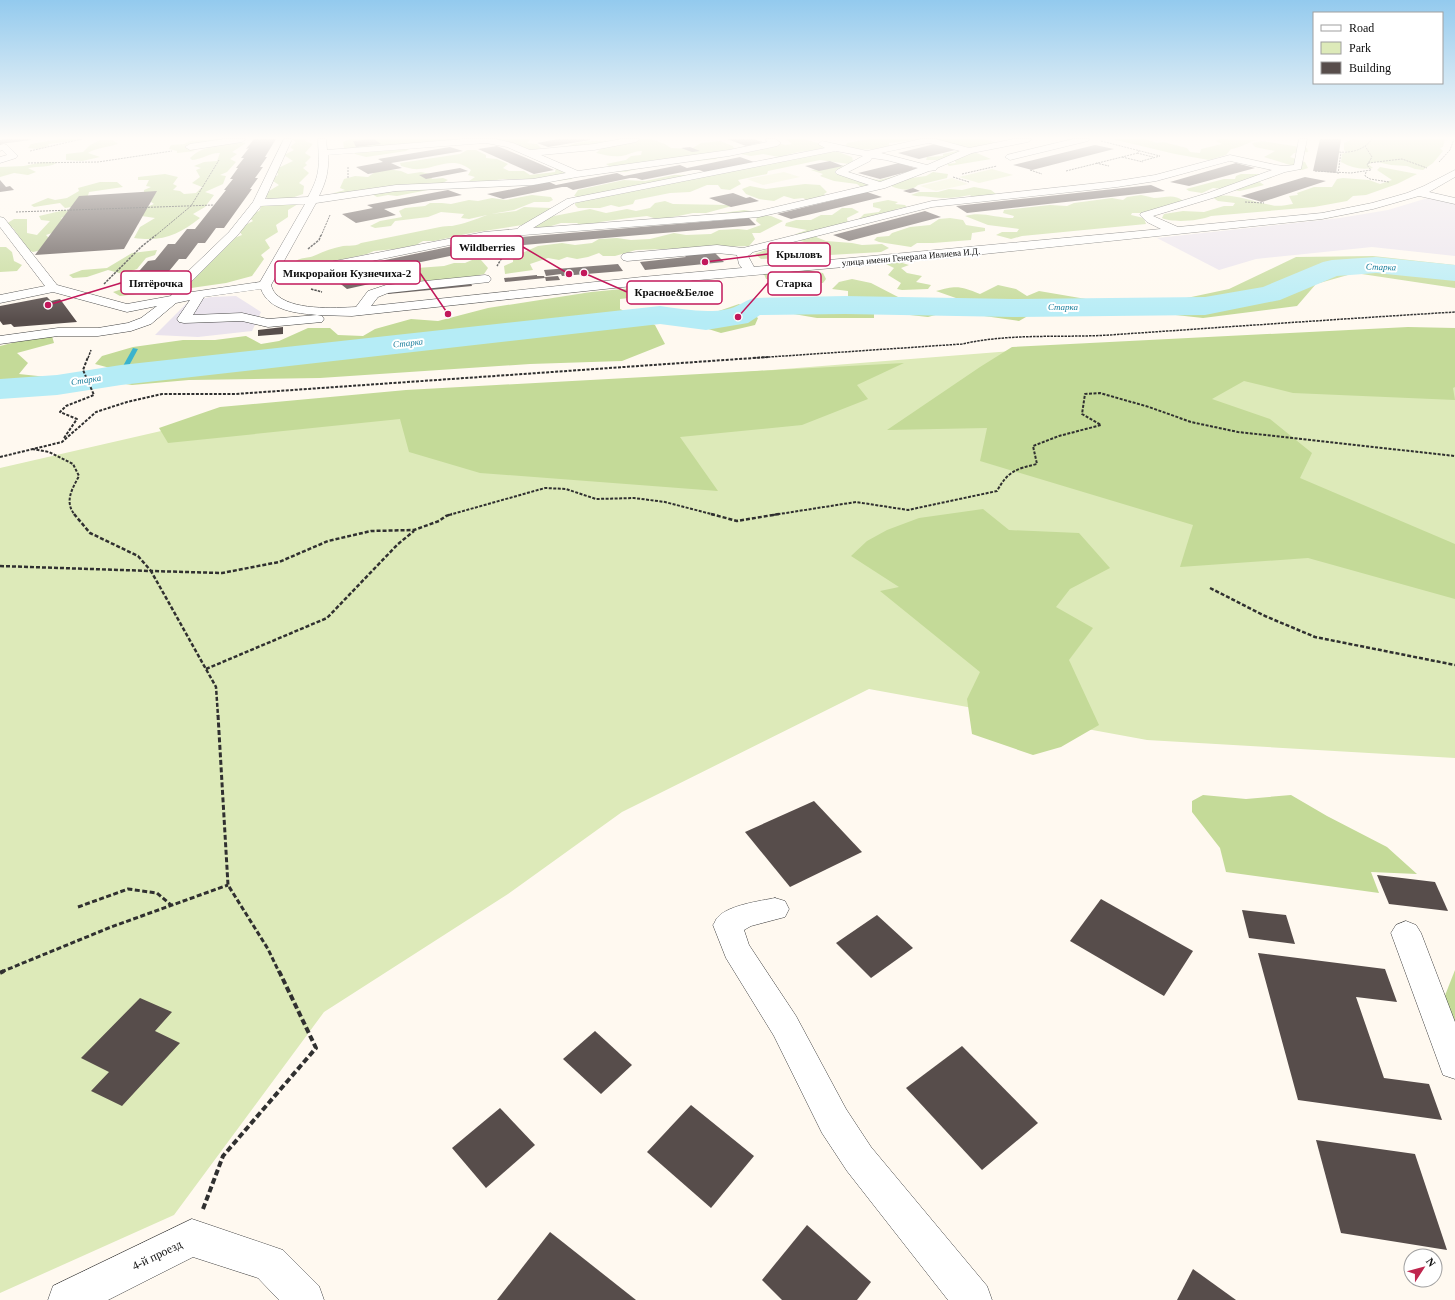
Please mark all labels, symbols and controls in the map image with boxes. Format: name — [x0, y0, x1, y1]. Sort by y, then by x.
legend — [1313, 12, 1443, 84]
text: Road — [1349, 21, 1374, 35]
text: Park — [1349, 41, 1371, 55]
text: Building — [1349, 61, 1391, 75]
callout: Wildberries — [451, 236, 523, 259]
text: Wildberries — [459, 241, 516, 253]
callout: Крыловъ — [768, 243, 830, 266]
street label: улица имени Генерала Ивлиева И.Д. — [841, 246, 981, 268]
text: Крыловъ — [776, 248, 823, 260]
callout: Микрорайон Кузнечиха-2 — [275, 261, 420, 284]
water label: Старка — [1366, 261, 1397, 273]
text: Микрорайон Кузнечиха-2 — [283, 267, 412, 279]
callout: Пятёрочка — [121, 271, 191, 294]
callout: Старка — [768, 272, 821, 295]
text: Пятёрочка — [129, 277, 183, 289]
text: Старка — [776, 277, 813, 289]
callout: Красное&Белое — [627, 281, 722, 304]
text: Красное&Белое — [634, 286, 714, 298]
water label: Старка — [1048, 302, 1079, 312]
water label: Старка — [392, 336, 424, 350]
water label: Старка — [70, 373, 102, 387]
street label: 4-й проезд — [130, 1237, 184, 1273]
north arrow — [1403, 1248, 1443, 1288]
text: N — [1424, 1255, 1438, 1269]

